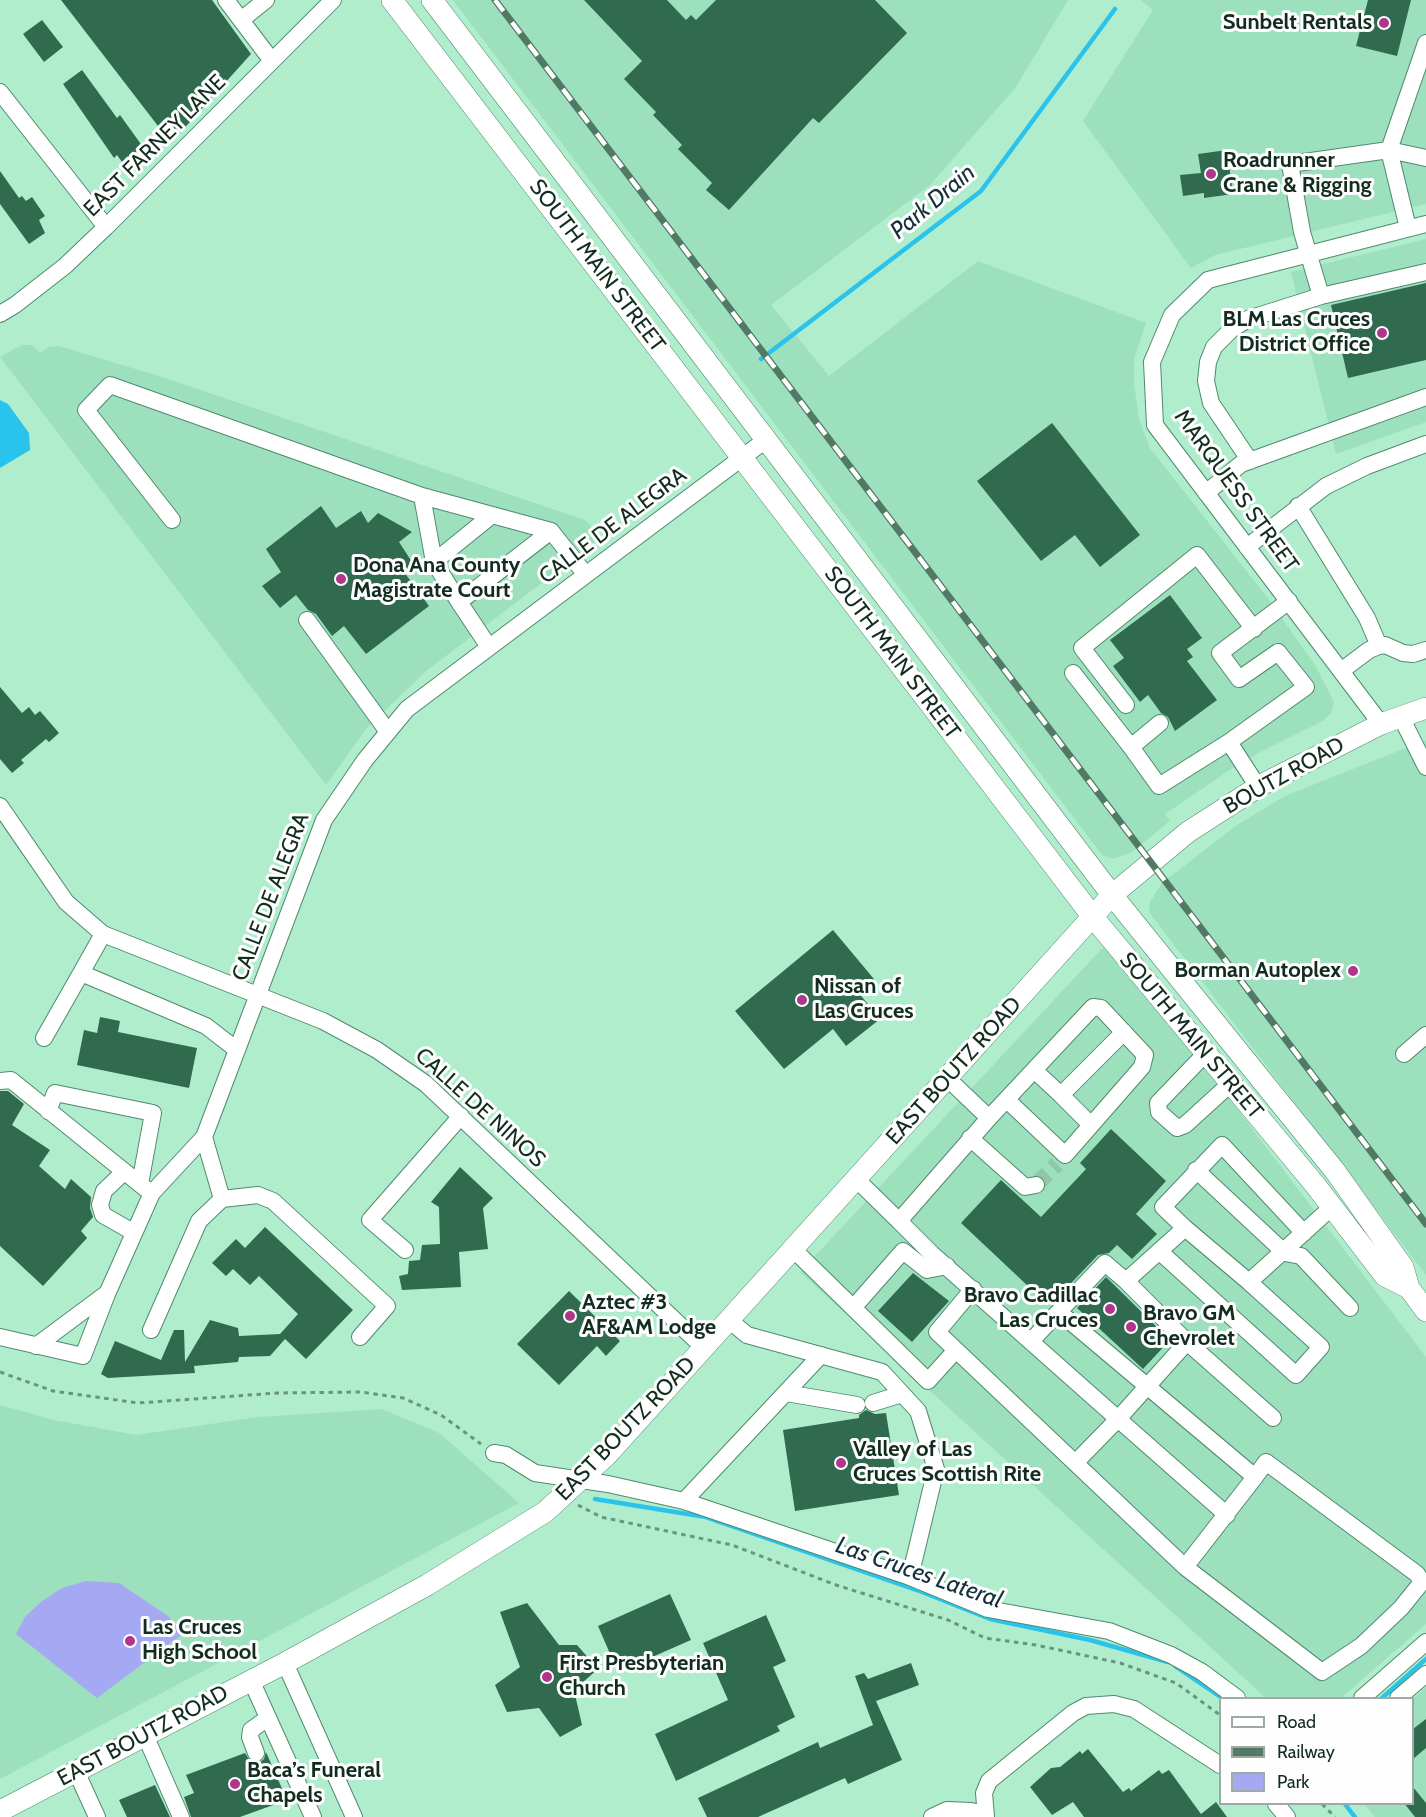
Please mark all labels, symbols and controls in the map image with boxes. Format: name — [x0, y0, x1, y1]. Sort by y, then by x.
place label: Sunbelt Rentals — [1223, 10, 1372, 36]
marker: Sunbelt Rentals — [1377, 16, 1391, 30]
street label: EAST FARNEY LANE — [79, 70, 231, 222]
place label: Roadrunner Crane & Rigging — [1223, 148, 1372, 200]
water label: Park Drain — [885, 158, 981, 246]
marker: Roadrunner Crane & Rigging — [1204, 167, 1218, 181]
street label: SOUTH MAIN STREET — [523, 174, 671, 358]
place label: BLM Las Cruces District Office — [1222, 307, 1370, 358]
marker: BLM Las Cruces District Office — [1375, 326, 1389, 340]
street label: MARQUESS STREET — [1168, 405, 1304, 577]
street label: CALLE DE ALEGRA — [534, 462, 692, 590]
place label: Dona Ana County Magistrate Court — [353, 553, 520, 604]
street label: SOUTH MAIN STREET — [818, 561, 966, 745]
marker: Dona Ana County Magistrate Court — [334, 572, 348, 586]
street label: BOUTZ ROAD — [1219, 732, 1349, 820]
street label: CALLE DE ALEGRA — [227, 809, 315, 985]
street label: SOUTH MAIN STREET — [1114, 947, 1268, 1125]
place label: Borman Autoplex — [1174, 958, 1341, 984]
marker: Borman Autoplex — [1346, 964, 1360, 978]
place label: Nissan of Las Cruces — [814, 974, 914, 1026]
street label: EAST BOUTZ ROAD — [881, 992, 1027, 1150]
marker: Nissan of Las Cruces — [795, 993, 809, 1007]
street label: CALLE DE NINOS — [410, 1043, 550, 1173]
place label: Bravo Cadillac Las Cruces — [964, 1283, 1098, 1334]
place label: Aztec #3 AF&AM Lodge — [582, 1290, 716, 1342]
place label: Bravo GM Chevrolet — [1143, 1301, 1235, 1352]
marker: Bravo Cadillac Las Cruces — [1103, 1302, 1117, 1316]
marker: Aztec #3 AF&AM Lodge — [563, 1309, 577, 1323]
marker: Bravo GM Chevrolet — [1124, 1320, 1138, 1334]
street label: EAST BOUTZ ROAD — [551, 1352, 701, 1506]
place label: Valley of Las Cruces Scottish Rite — [853, 1437, 1041, 1488]
marker: Valley of Las Cruces Scottish Rite — [834, 1456, 848, 1470]
water label: Las Cruces Lateral — [832, 1531, 1006, 1615]
place label: Las Cruces High School — [142, 1615, 257, 1666]
marker: Las Cruces High School — [123, 1634, 137, 1648]
place label: First Presbyterian Church — [559, 1651, 724, 1702]
marker: First Presbyterian Church — [540, 1670, 554, 1684]
street label: EAST BOUTZ ROAD — [53, 1680, 233, 1792]
legend — [1219, 1697, 1414, 1805]
text: Road — [1277, 1711, 1316, 1733]
text: Railway — [1277, 1741, 1335, 1763]
place label: Baca’s Funeral Chapels — [247, 1758, 381, 1810]
text: Park — [1277, 1771, 1309, 1793]
marker: Baca’s Funeral Chapels — [228, 1777, 242, 1791]

